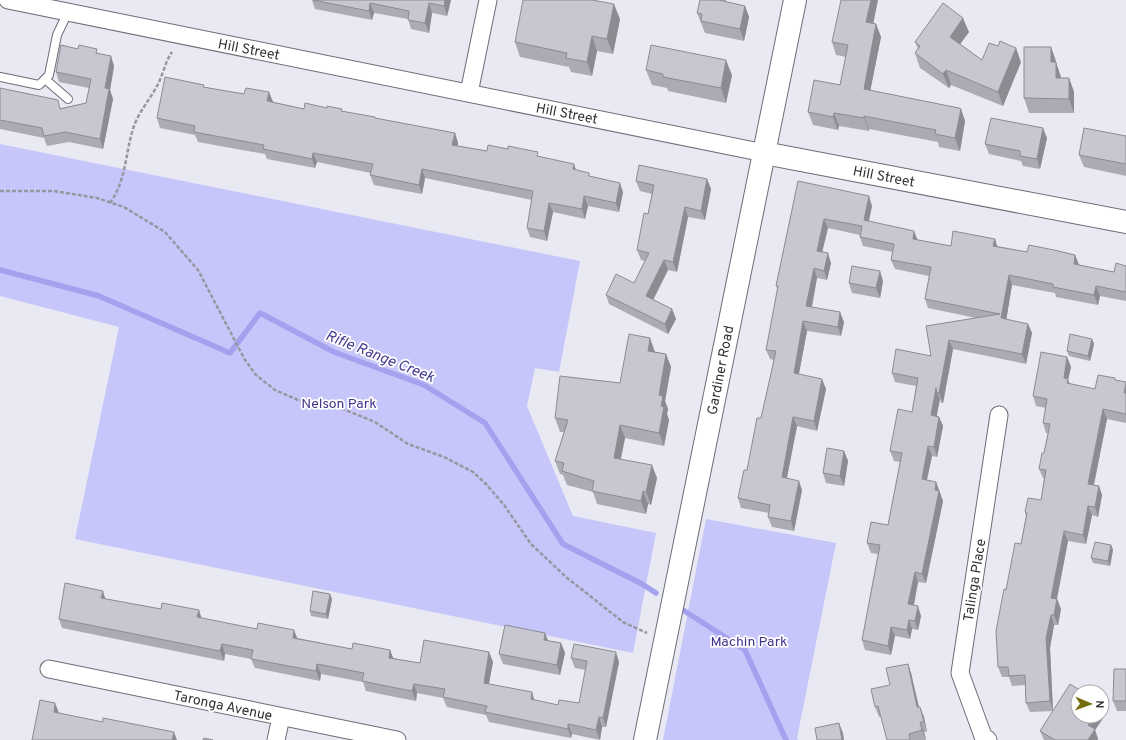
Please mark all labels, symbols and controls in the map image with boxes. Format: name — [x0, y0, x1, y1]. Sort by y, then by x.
street label: Hill Street — [216, 36, 281, 65]
street label: Hill Street — [534, 100, 599, 129]
street label: Hill Street — [851, 163, 916, 192]
street label: Gardiner Road — [704, 324, 738, 416]
water label: Rifle Range Creek — [322, 327, 437, 388]
park label: Nelson Park — [301, 396, 377, 413]
street label: Talinga Place — [961, 538, 990, 623]
park label: Machin Park — [711, 634, 787, 651]
north arrow — [1070, 684, 1110, 724]
street label: Taronga Avenue — [172, 688, 274, 725]
text: N — [1092, 700, 1106, 709]

